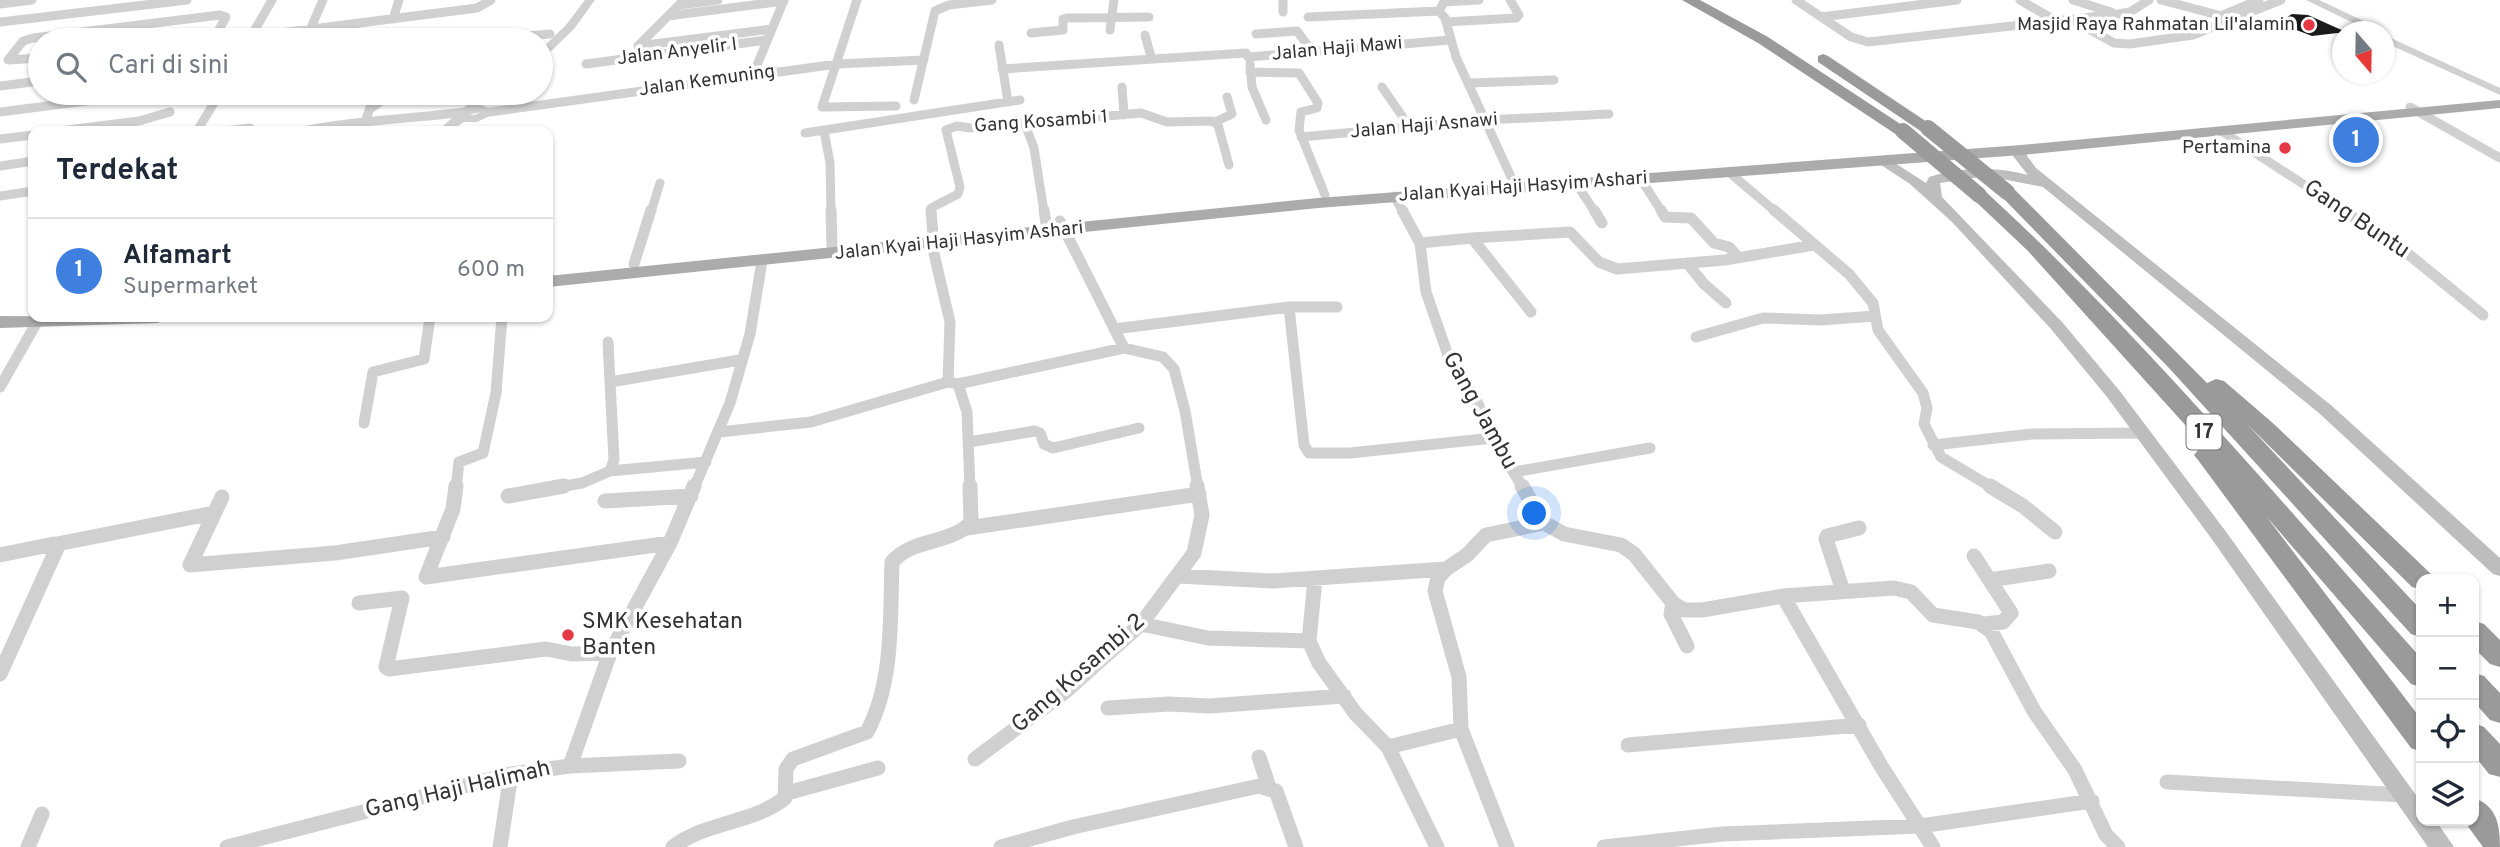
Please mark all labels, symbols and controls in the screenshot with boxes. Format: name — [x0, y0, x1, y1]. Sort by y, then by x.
place label: Masjid Raya Rahmatan Lil'alamin — [2017, 13, 2295, 37]
marker: Masjid Raya Rahmatan Lil'alamin — [2301, 17, 2317, 33]
north arrow — [2332, 21, 2395, 84]
search box — [28, 28, 553, 105]
street label: Jalan Haji Mawi — [1271, 31, 1403, 67]
street label: Jalan Anyelir I — [616, 33, 738, 71]
icon: search — [52, 48, 90, 86]
text: Cari di sini — [108, 50, 229, 83]
street label: Jalan Kemuning — [637, 60, 777, 102]
street label: Gang Kosambi 1 — [973, 105, 1109, 139]
street label: Jalan Haji Asnawi — [1349, 108, 1499, 144]
pin: 1 — [2333, 114, 2379, 166]
place label: Pertamina — [2182, 136, 2271, 160]
marker: Pertamina — [2277, 140, 2293, 156]
text: Terdekat — [56, 153, 178, 190]
street label: Jalan Kyai Haji Hasyim Ashari — [1398, 166, 1648, 208]
street label: Gang Buntu — [2297, 174, 2415, 266]
street label: Jalan Kyai Haji Hasyim Ashari — [834, 216, 1084, 266]
text: Alfamart — [123, 240, 232, 273]
text: 1 — [74, 256, 84, 285]
text: 600 m — [457, 256, 525, 285]
text: Supermarket — [123, 273, 258, 302]
street label: Gang Jambu — [1435, 347, 1523, 475]
road number: 17 — [2186, 414, 2222, 450]
your location — [1517, 496, 1551, 530]
map controls — [2416, 574, 2479, 826]
button: + — [2416, 574, 2479, 637]
place label: SMK Kesehatan Banten — [582, 608, 743, 663]
street label: Gang Kosambi 2 — [1006, 608, 1152, 740]
marker: SMK Kesehatan Banten — [560, 627, 576, 643]
button: − — [2416, 637, 2479, 700]
button: locate — [2416, 700, 2479, 763]
street label: Gang Haji Halimah — [363, 755, 553, 825]
button: layers — [2416, 763, 2479, 826]

